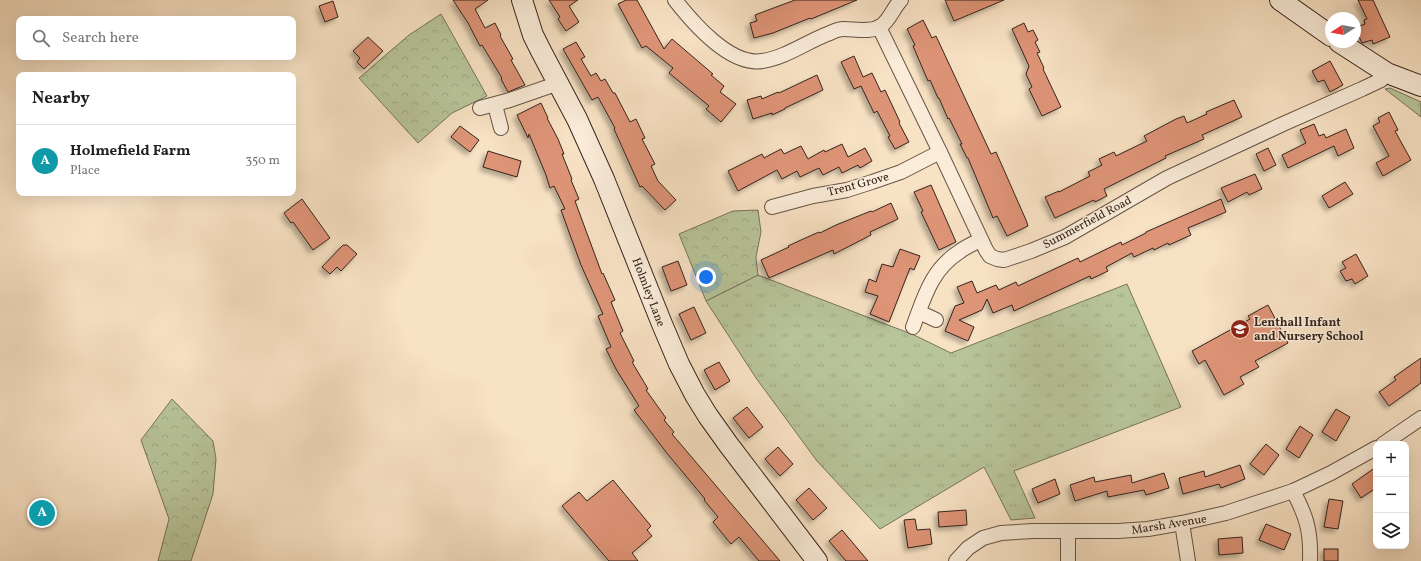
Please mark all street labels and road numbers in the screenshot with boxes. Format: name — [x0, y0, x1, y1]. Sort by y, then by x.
street label: Trent Grove — [826, 169, 891, 201]
street label: Summerfield Road — [1040, 193, 1135, 253]
street label: Holmley Lane — [628, 256, 669, 329]
street label: Marsh Avenue — [1130, 511, 1208, 539]

